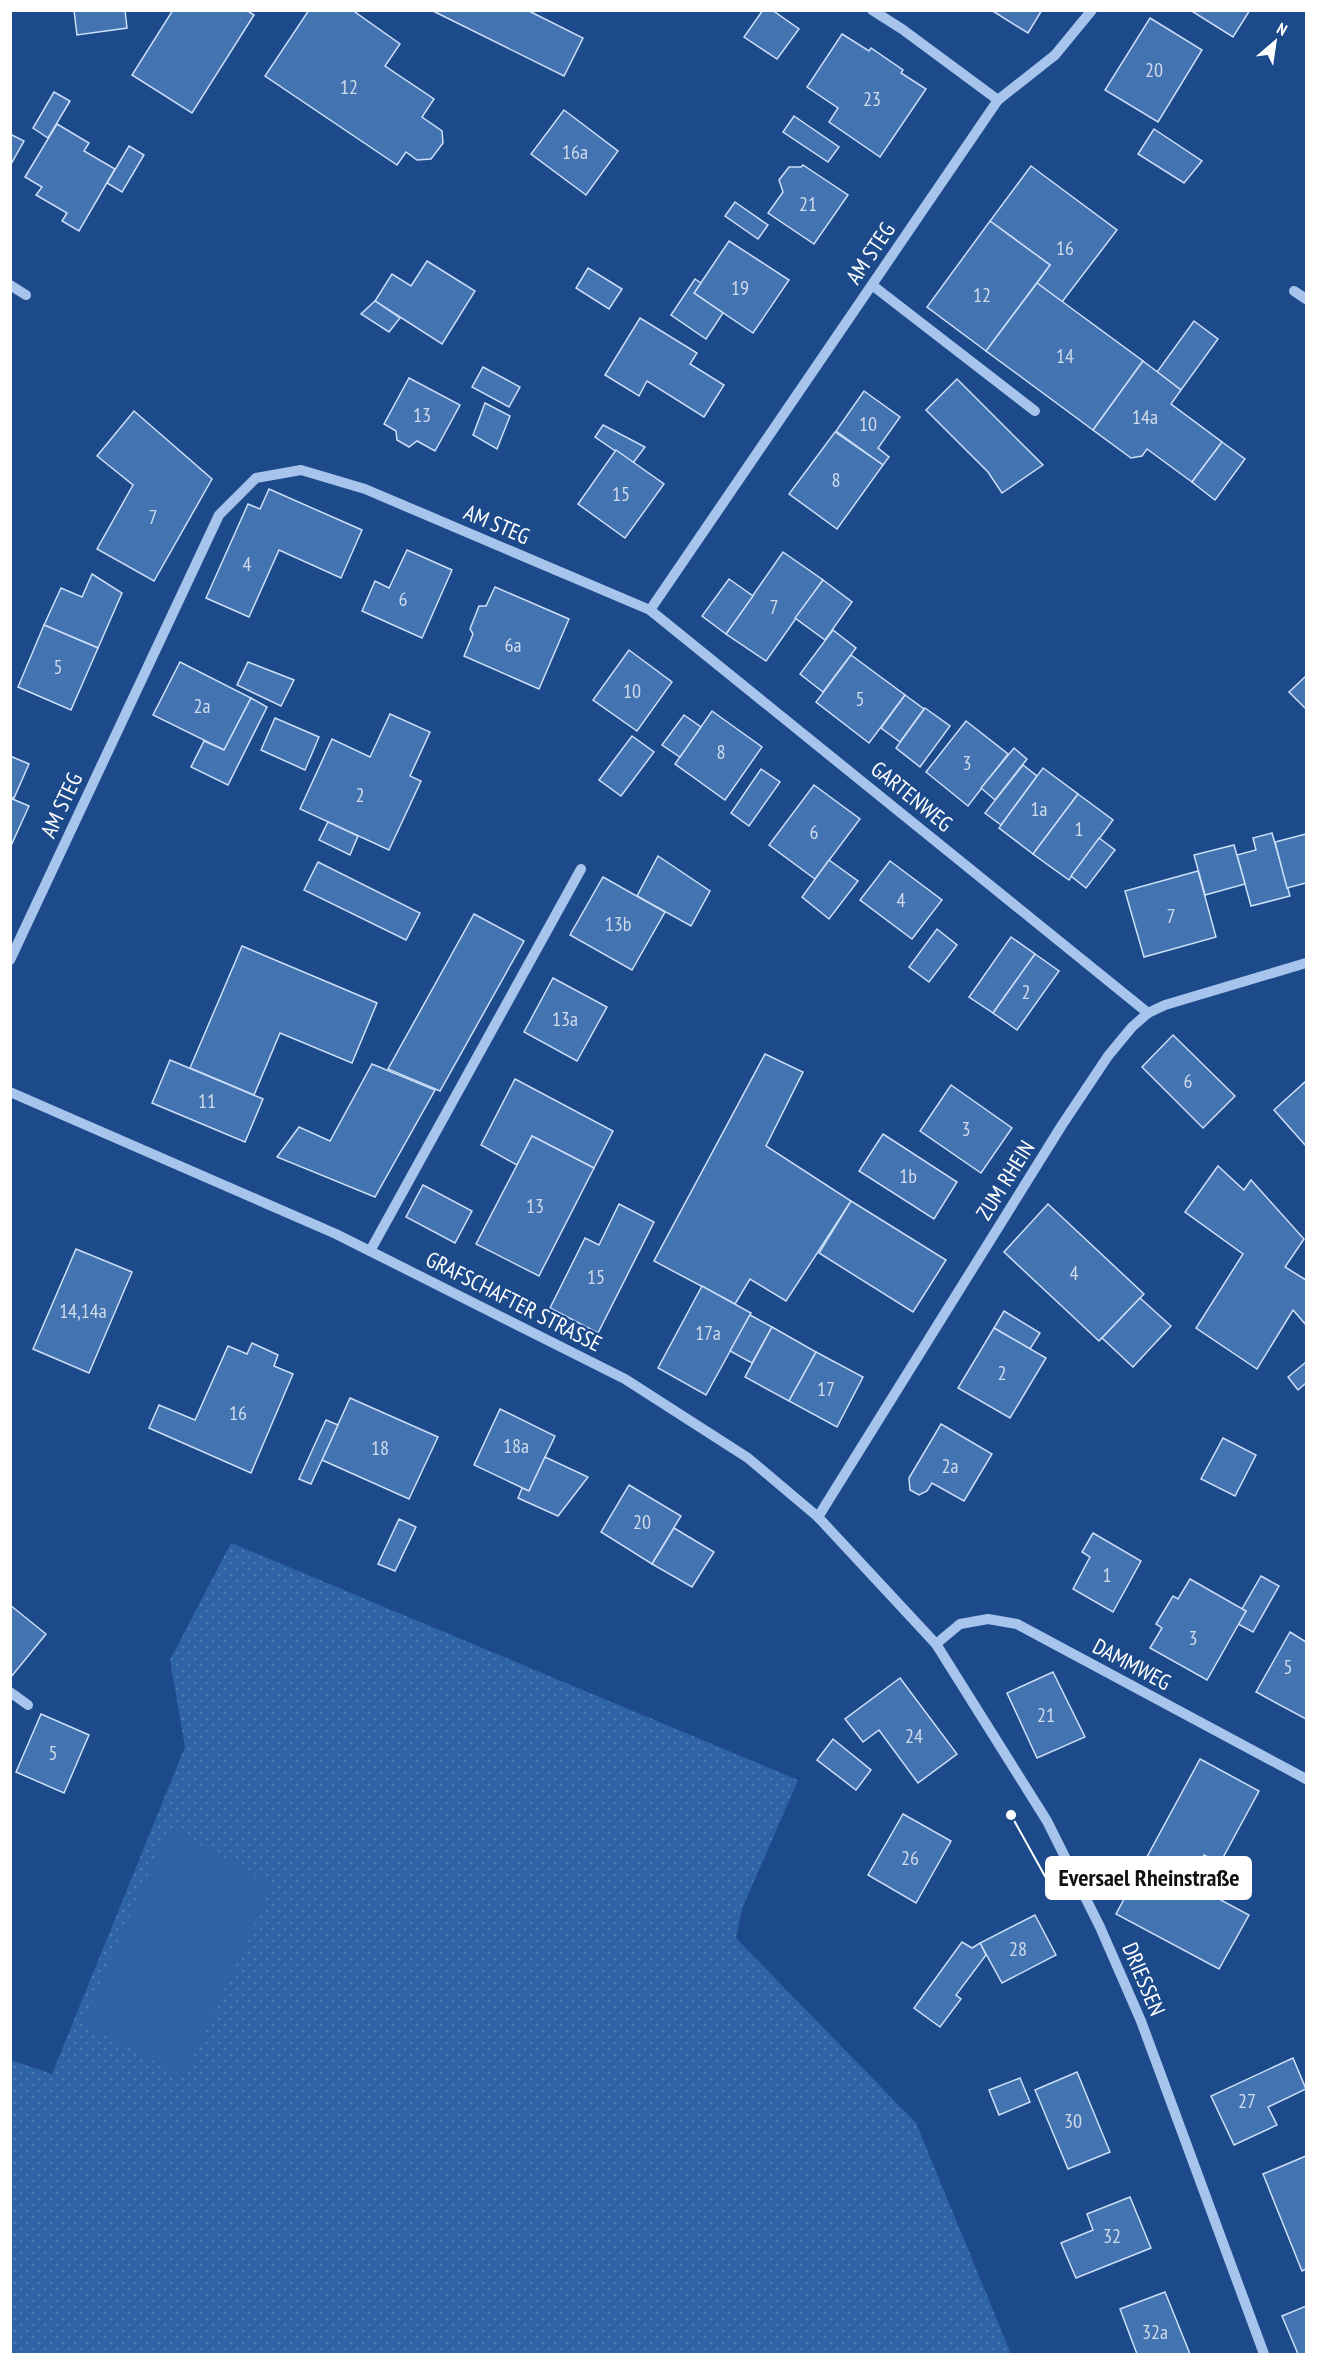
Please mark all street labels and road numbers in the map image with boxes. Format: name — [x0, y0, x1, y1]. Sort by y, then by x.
street label: AM STEG — [839, 217, 901, 289]
street label: AM STEG — [460, 498, 534, 550]
street label: GARTENWEG — [866, 755, 958, 837]
street label: AM STEG — [34, 768, 88, 842]
street label: ZUM RHEIN — [970, 1135, 1040, 1225]
street label: GRAFSCHAFTER STRASSE — [421, 1245, 607, 1357]
street label: DAMMWEG — [1088, 1632, 1176, 1696]
street label: DRIESSEN — [1116, 1938, 1172, 2020]

